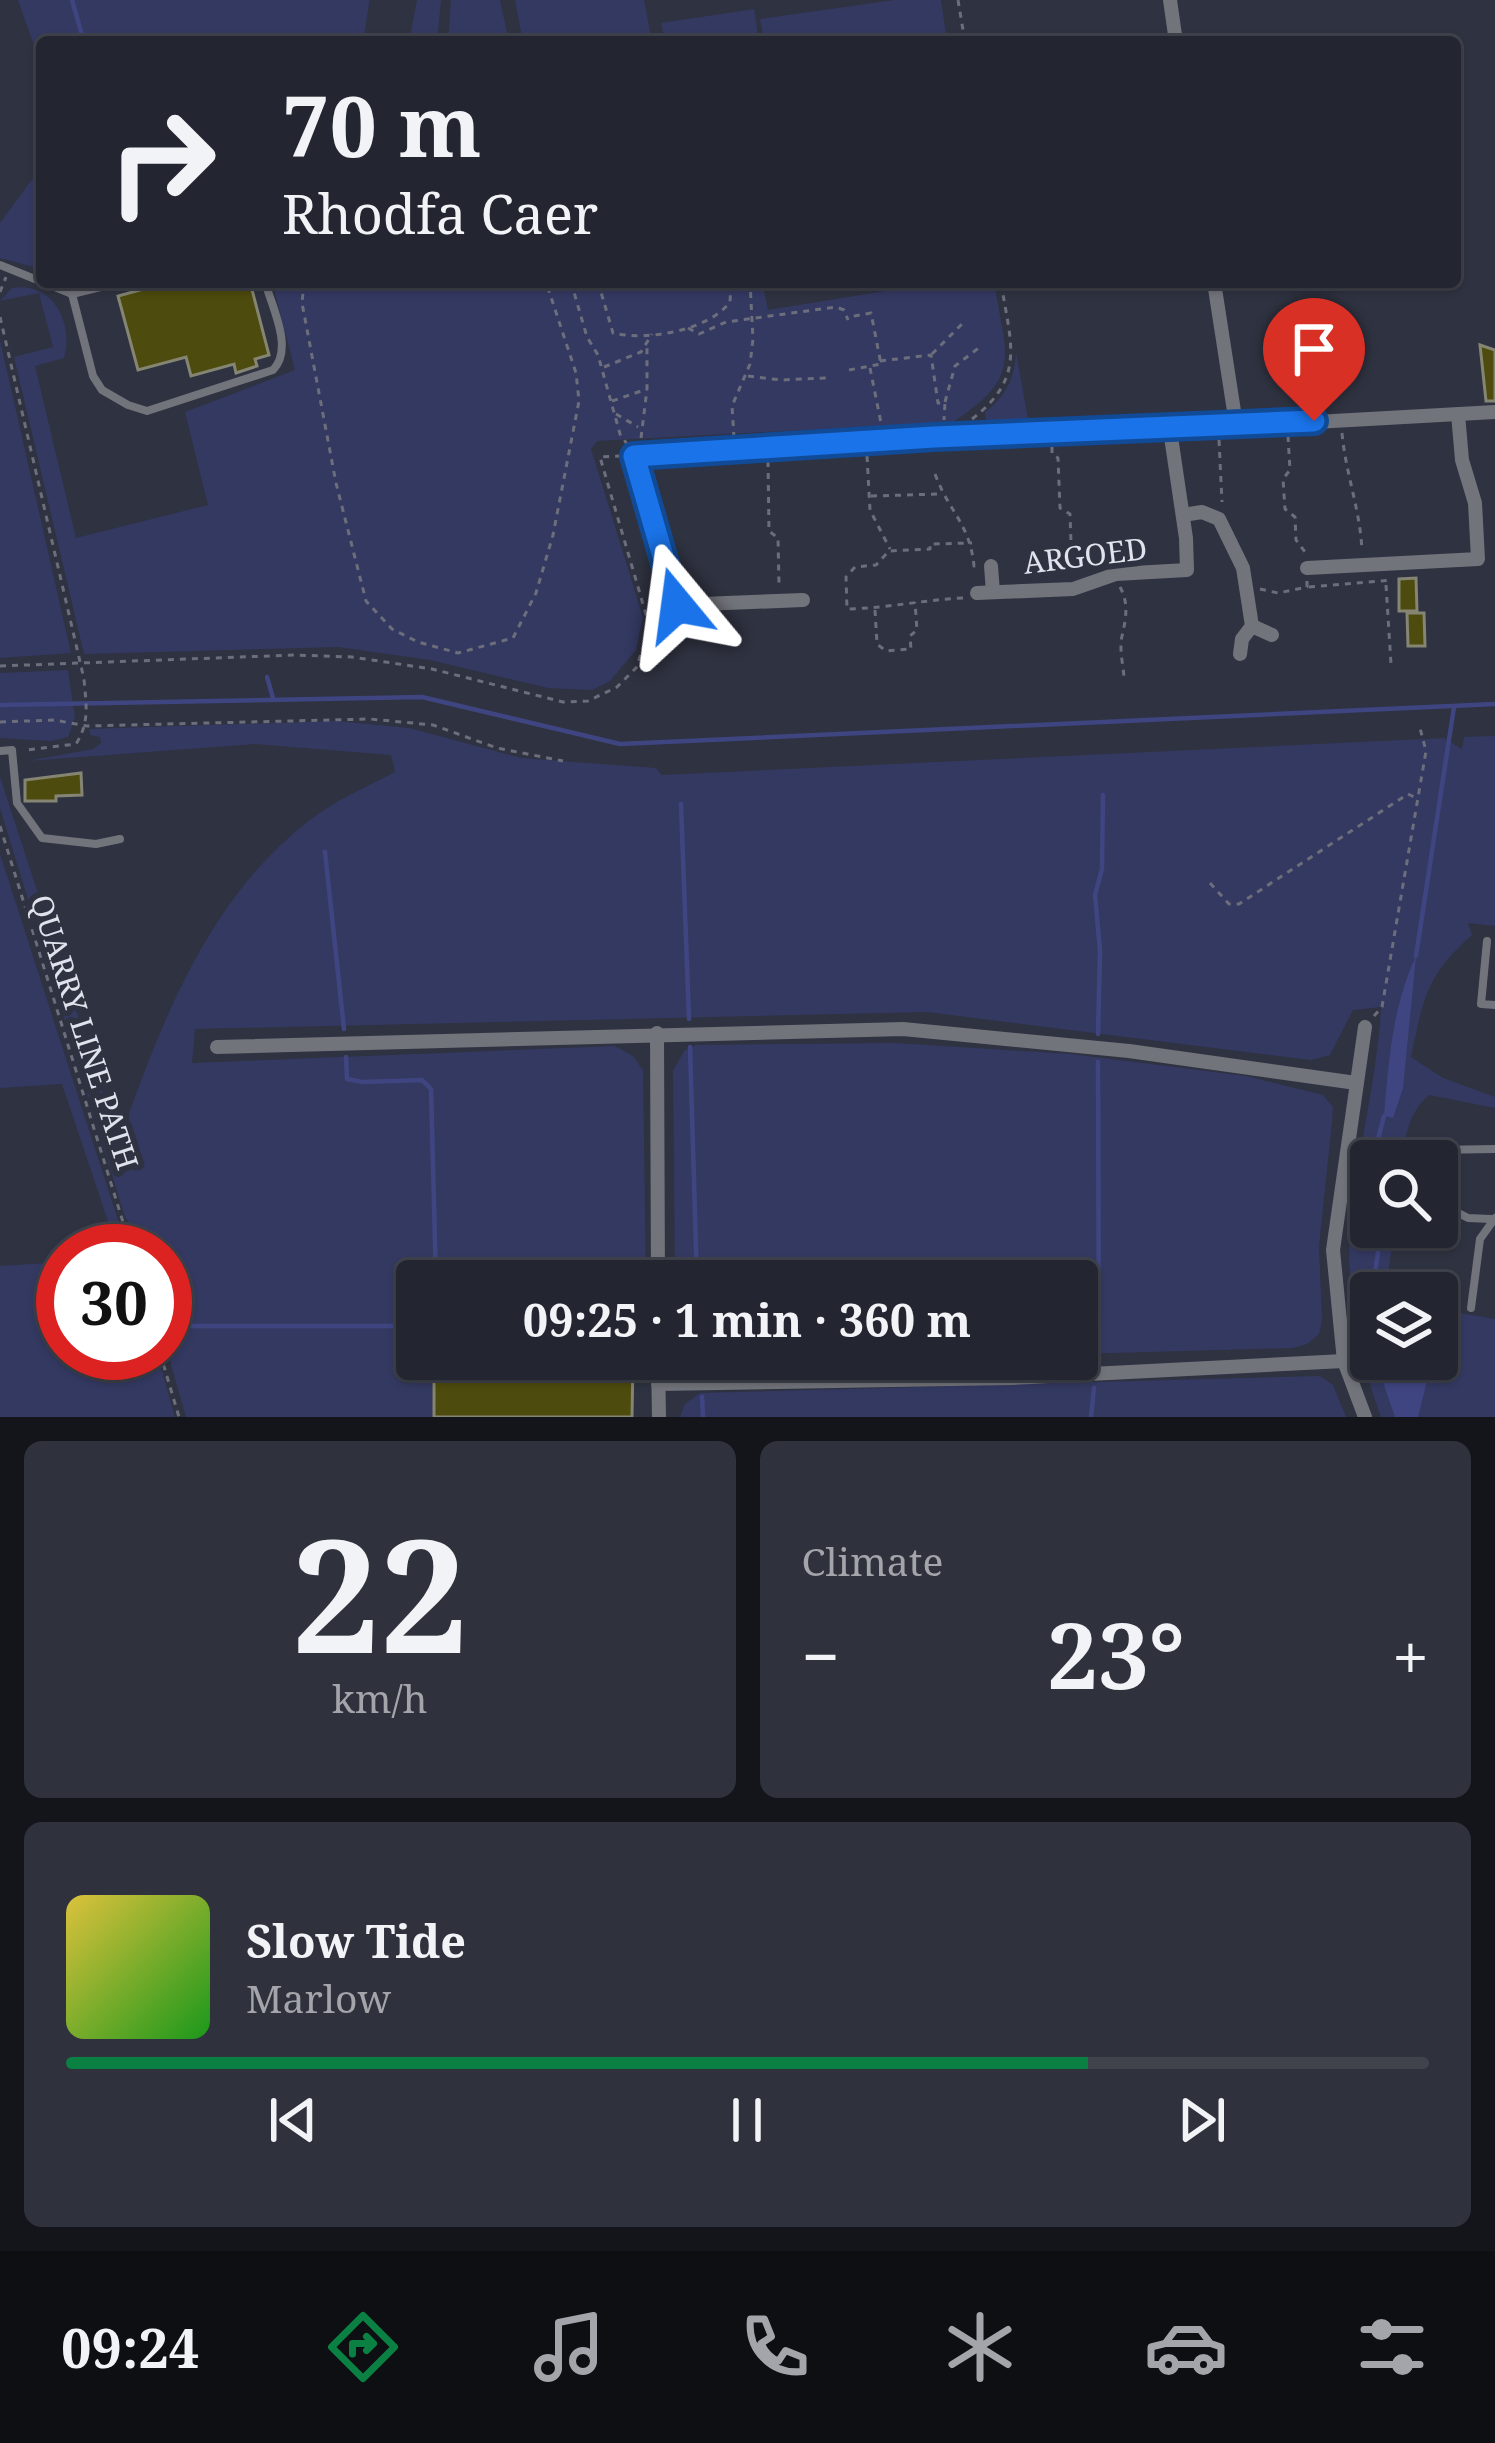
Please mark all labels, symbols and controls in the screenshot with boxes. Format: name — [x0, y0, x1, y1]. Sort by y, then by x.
text: 70 m — [282, 67, 482, 182]
icon: right — [84, 84, 240, 240]
text: Rhodfa Caer — [282, 176, 598, 250]
pin — [1263, 298, 1365, 421]
icon: arrive — [1281, 316, 1347, 382]
street label: ARGOED — [1021, 527, 1149, 583]
position arrow — [614, 542, 740, 668]
street label: QUARRY LINE PATH — [21, 889, 149, 1175]
map controls — [1350, 1140, 1458, 1380]
button: search — [1350, 1140, 1458, 1248]
speed limit sign: 30 — [36, 1224, 192, 1380]
button: layers — [1350, 1272, 1458, 1380]
text: 09:25 · 1 min · 360 m — [523, 1289, 971, 1350]
text: 22 — [292, 1486, 468, 1699]
text: Climate — [802, 1534, 943, 1587]
text: 23° — [1047, 1593, 1185, 1715]
text: − — [802, 1610, 840, 1700]
text: + — [1392, 1610, 1429, 1700]
text: km/h — [332, 1671, 428, 1724]
text: Slow Tide — [246, 1910, 466, 1971]
text: Marlow — [246, 1971, 391, 2024]
icon: previous — [260, 2087, 326, 2153]
icon: pause — [714, 2087, 780, 2153]
icon: next — [1169, 2087, 1235, 2153]
icon: directions — [321, 2305, 405, 2389]
icon: music — [527, 2305, 611, 2389]
icon: phone — [733, 2305, 817, 2389]
icon: climate — [938, 2305, 1022, 2389]
icon: car — [1144, 2305, 1228, 2389]
icon: filters — [1350, 2305, 1434, 2389]
text: 09:24 — [61, 2310, 199, 2384]

